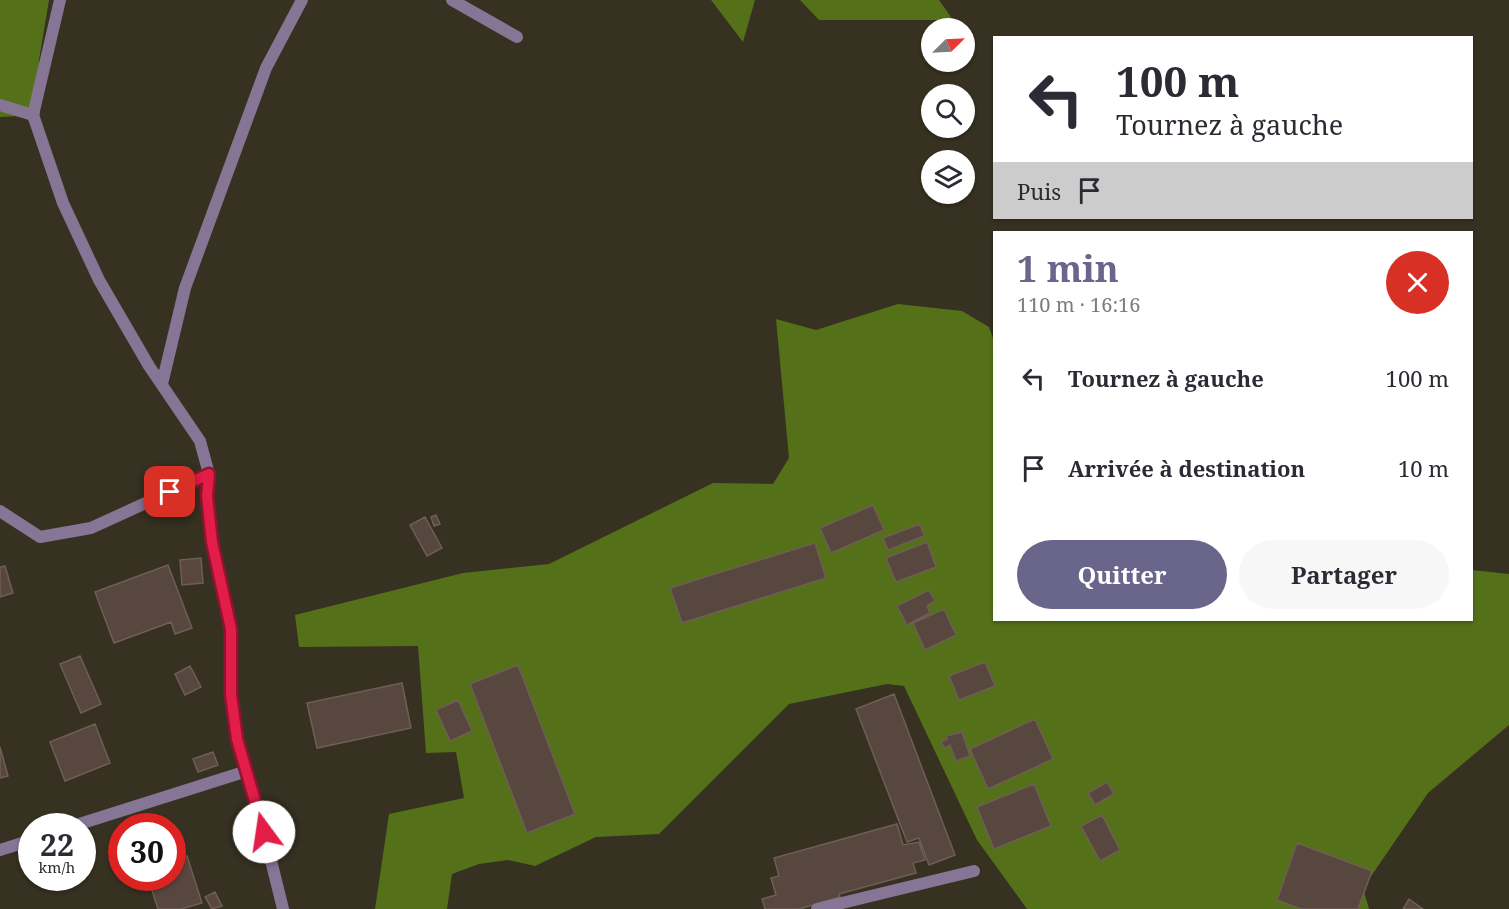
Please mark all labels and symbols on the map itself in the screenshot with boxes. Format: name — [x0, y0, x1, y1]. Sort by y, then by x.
north arrow — [921, 18, 975, 72]
pin — [144, 466, 195, 517]
position arrow — [232, 800, 296, 864]
speed limit sign: 30 — [108, 813, 186, 891]

